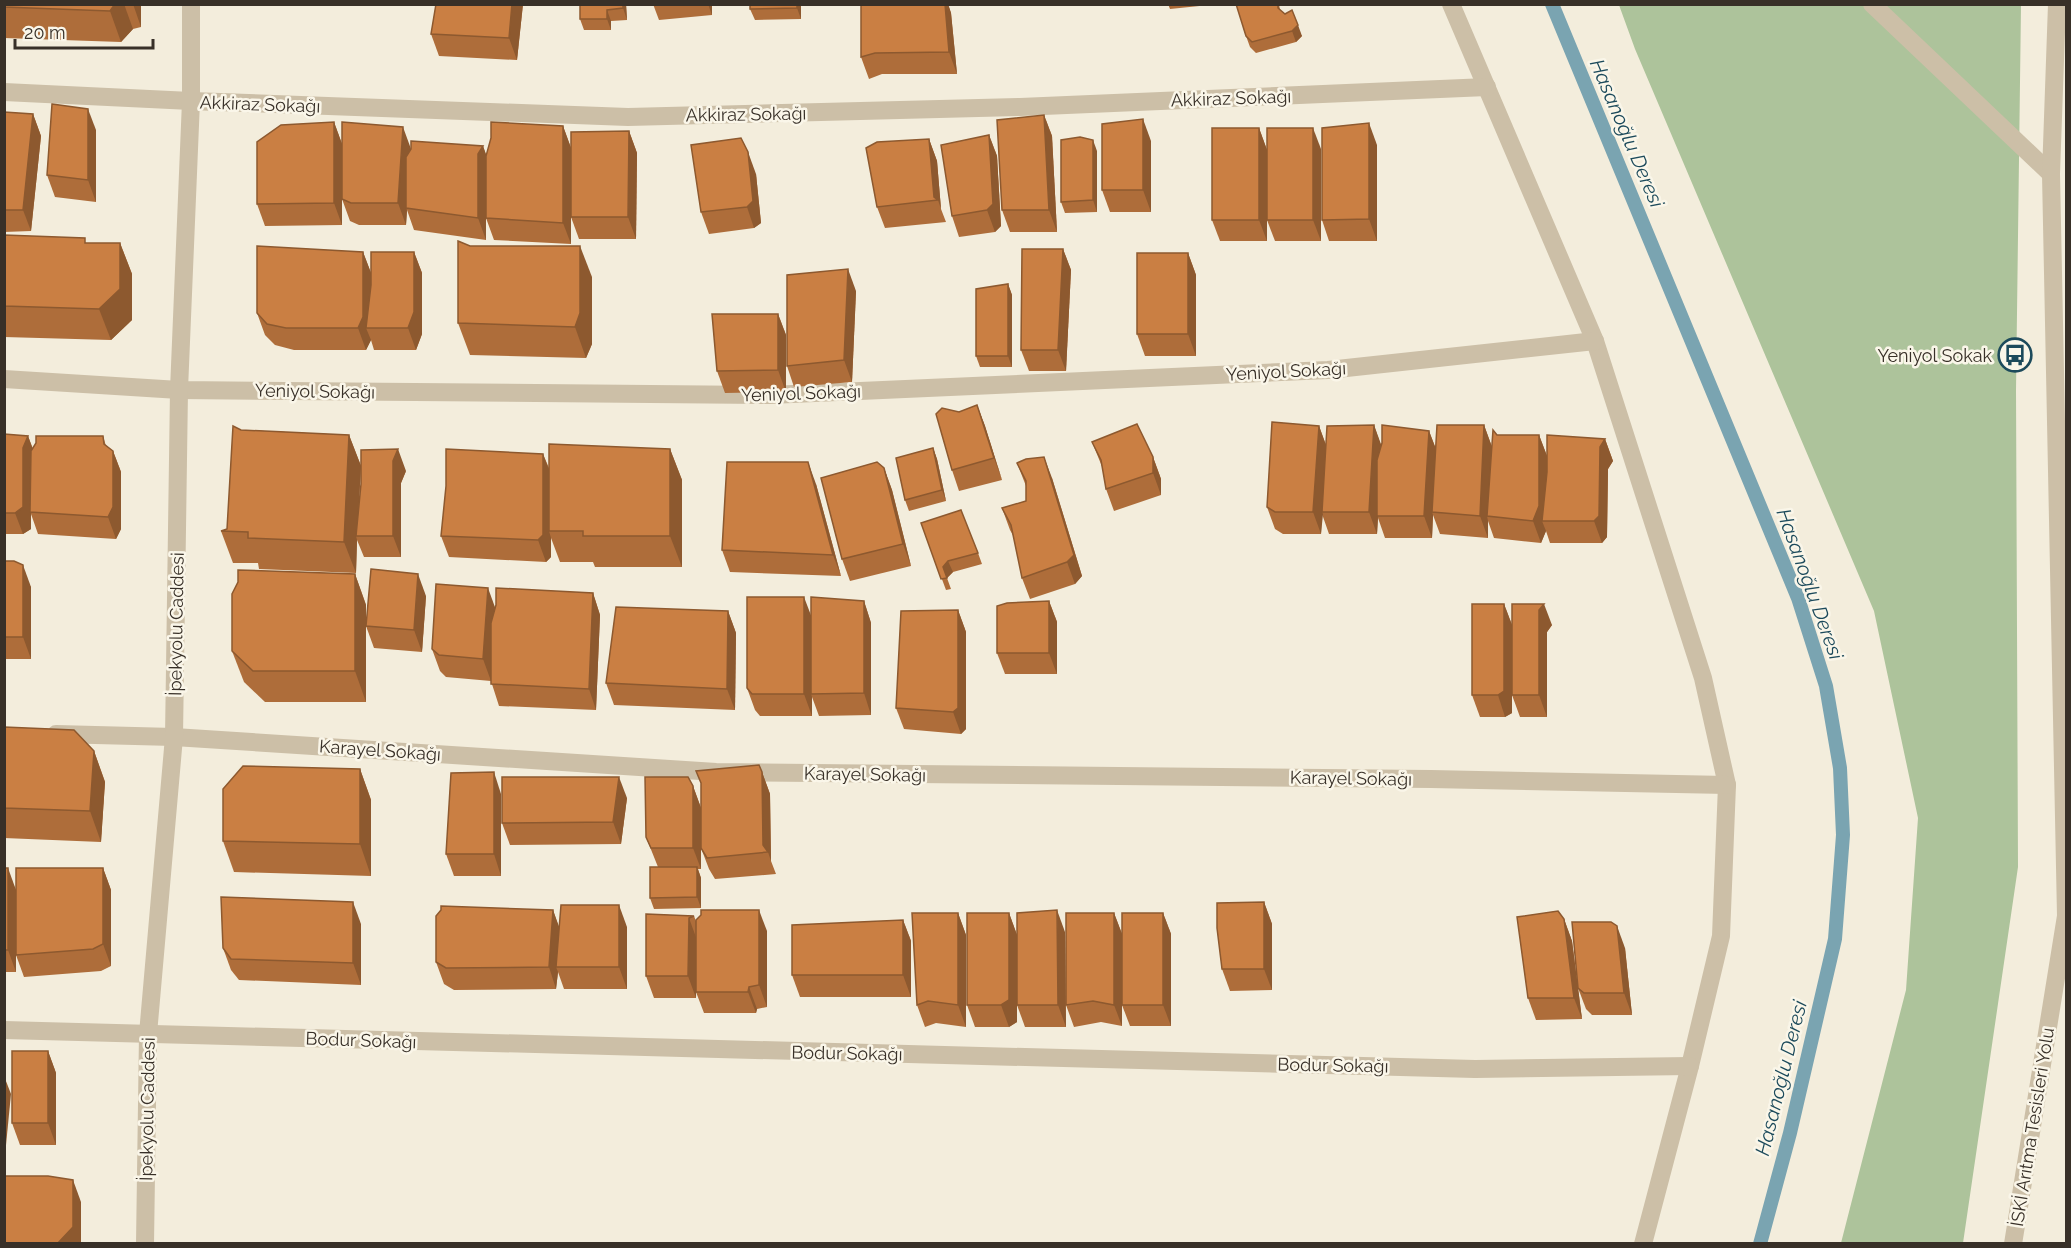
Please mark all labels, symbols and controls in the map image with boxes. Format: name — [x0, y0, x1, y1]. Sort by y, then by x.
scale bar — [15, 12, 153, 50]
text: 20 m — [24, 22, 66, 43]
water label: Hasanoğlu Deresi — [1585, 55, 1669, 211]
street label: Akkiraz Sokağı — [1170, 85, 1292, 111]
street label: Akkiraz Sokağı — [199, 91, 321, 117]
street label: Akkiraz Sokağı — [685, 102, 807, 126]
bus stop icon: Yeniyol Sokak — [1997, 337, 2033, 373]
place label: Yeniyol Sokak — [1877, 345, 1992, 366]
street label: Yeniyol Sokağı — [1225, 357, 1347, 385]
street label: Yeniyol Sokağı — [255, 379, 375, 403]
street label: Yeniyol Sokağı — [741, 380, 861, 406]
water label: Hasanoğlu Deresi — [1772, 505, 1849, 663]
street label: İpekyolu Caddesi — [164, 552, 188, 696]
street label: Karayel Sokağı — [318, 735, 442, 765]
street label: Karayel Sokağı — [804, 762, 926, 786]
street label: Karayel Sokağı — [1290, 766, 1412, 790]
water label: Hasanoğlu Deresi — [1750, 997, 1812, 1158]
street label: İSKİ Arıtma Tesisleri Yolu — [2006, 1026, 2058, 1228]
street label: Bodur Sokağı — [305, 1028, 417, 1052]
street label: İpekyolu Caddesi — [135, 1037, 159, 1181]
street label: Bodur Sokağı — [791, 1042, 903, 1064]
street label: Bodur Sokağı — [1277, 1054, 1389, 1076]

